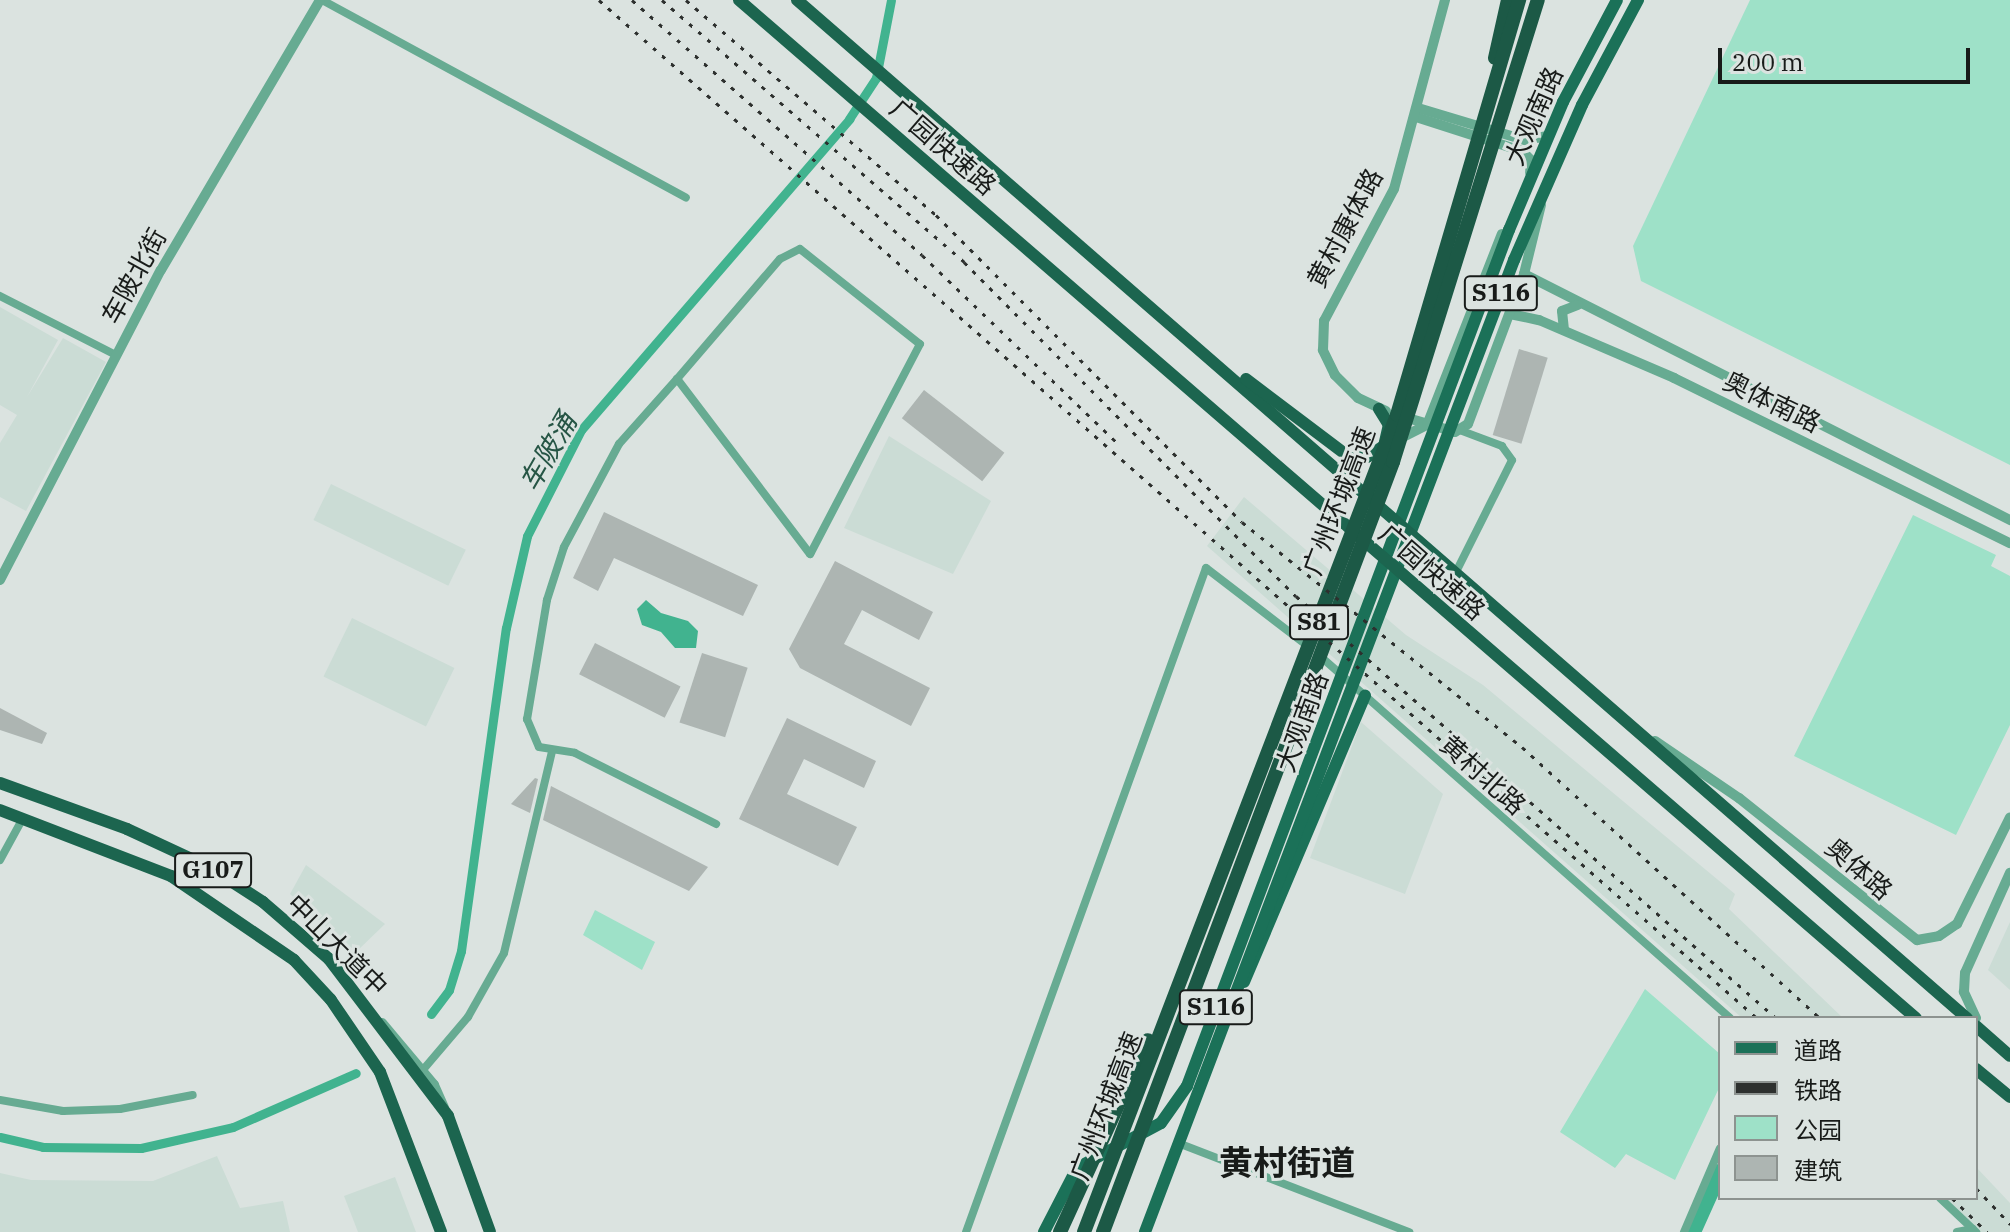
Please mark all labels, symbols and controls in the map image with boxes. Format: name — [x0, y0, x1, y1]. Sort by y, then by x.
scale bar — [1722, 32, 1974, 82]
text: 200 m — [1732, 46, 1804, 78]
street label: 大观南路 — [1499, 62, 1569, 170]
street label: 广园快速路 — [884, 93, 1002, 201]
street label: 黄村康体路 — [1301, 163, 1389, 293]
street label: 车陂北街 — [95, 223, 173, 329]
road number: S116 — [1463, 273, 1539, 313]
street label: 奥体南路 — [1718, 365, 1826, 439]
water label: 车陂涌 — [512, 407, 584, 497]
street label: 广州环城高速 — [1296, 423, 1382, 579]
street label: 广园快速路 — [1373, 518, 1491, 626]
road number: S81 — [1289, 602, 1349, 642]
street label: 大观南路 — [1270, 668, 1334, 776]
street label: 黄村北路 — [1434, 729, 1532, 821]
street label: 奥体路 — [1819, 832, 1899, 906]
road number: G107 — [173, 850, 253, 890]
street label: 中山大道中 — [280, 888, 394, 1002]
road number: S116 — [1178, 987, 1254, 1027]
legend — [1718, 1016, 1978, 1200]
street label: 广州环城高速 — [1063, 1028, 1149, 1184]
text: 道路 — [1794, 1034, 1842, 1066]
text: 铁路 — [1794, 1074, 1842, 1106]
text: 公园 — [1794, 1114, 1842, 1146]
district label: 黄村街道 — [1219, 1143, 1355, 1183]
text: 建筑 — [1794, 1154, 1842, 1186]

